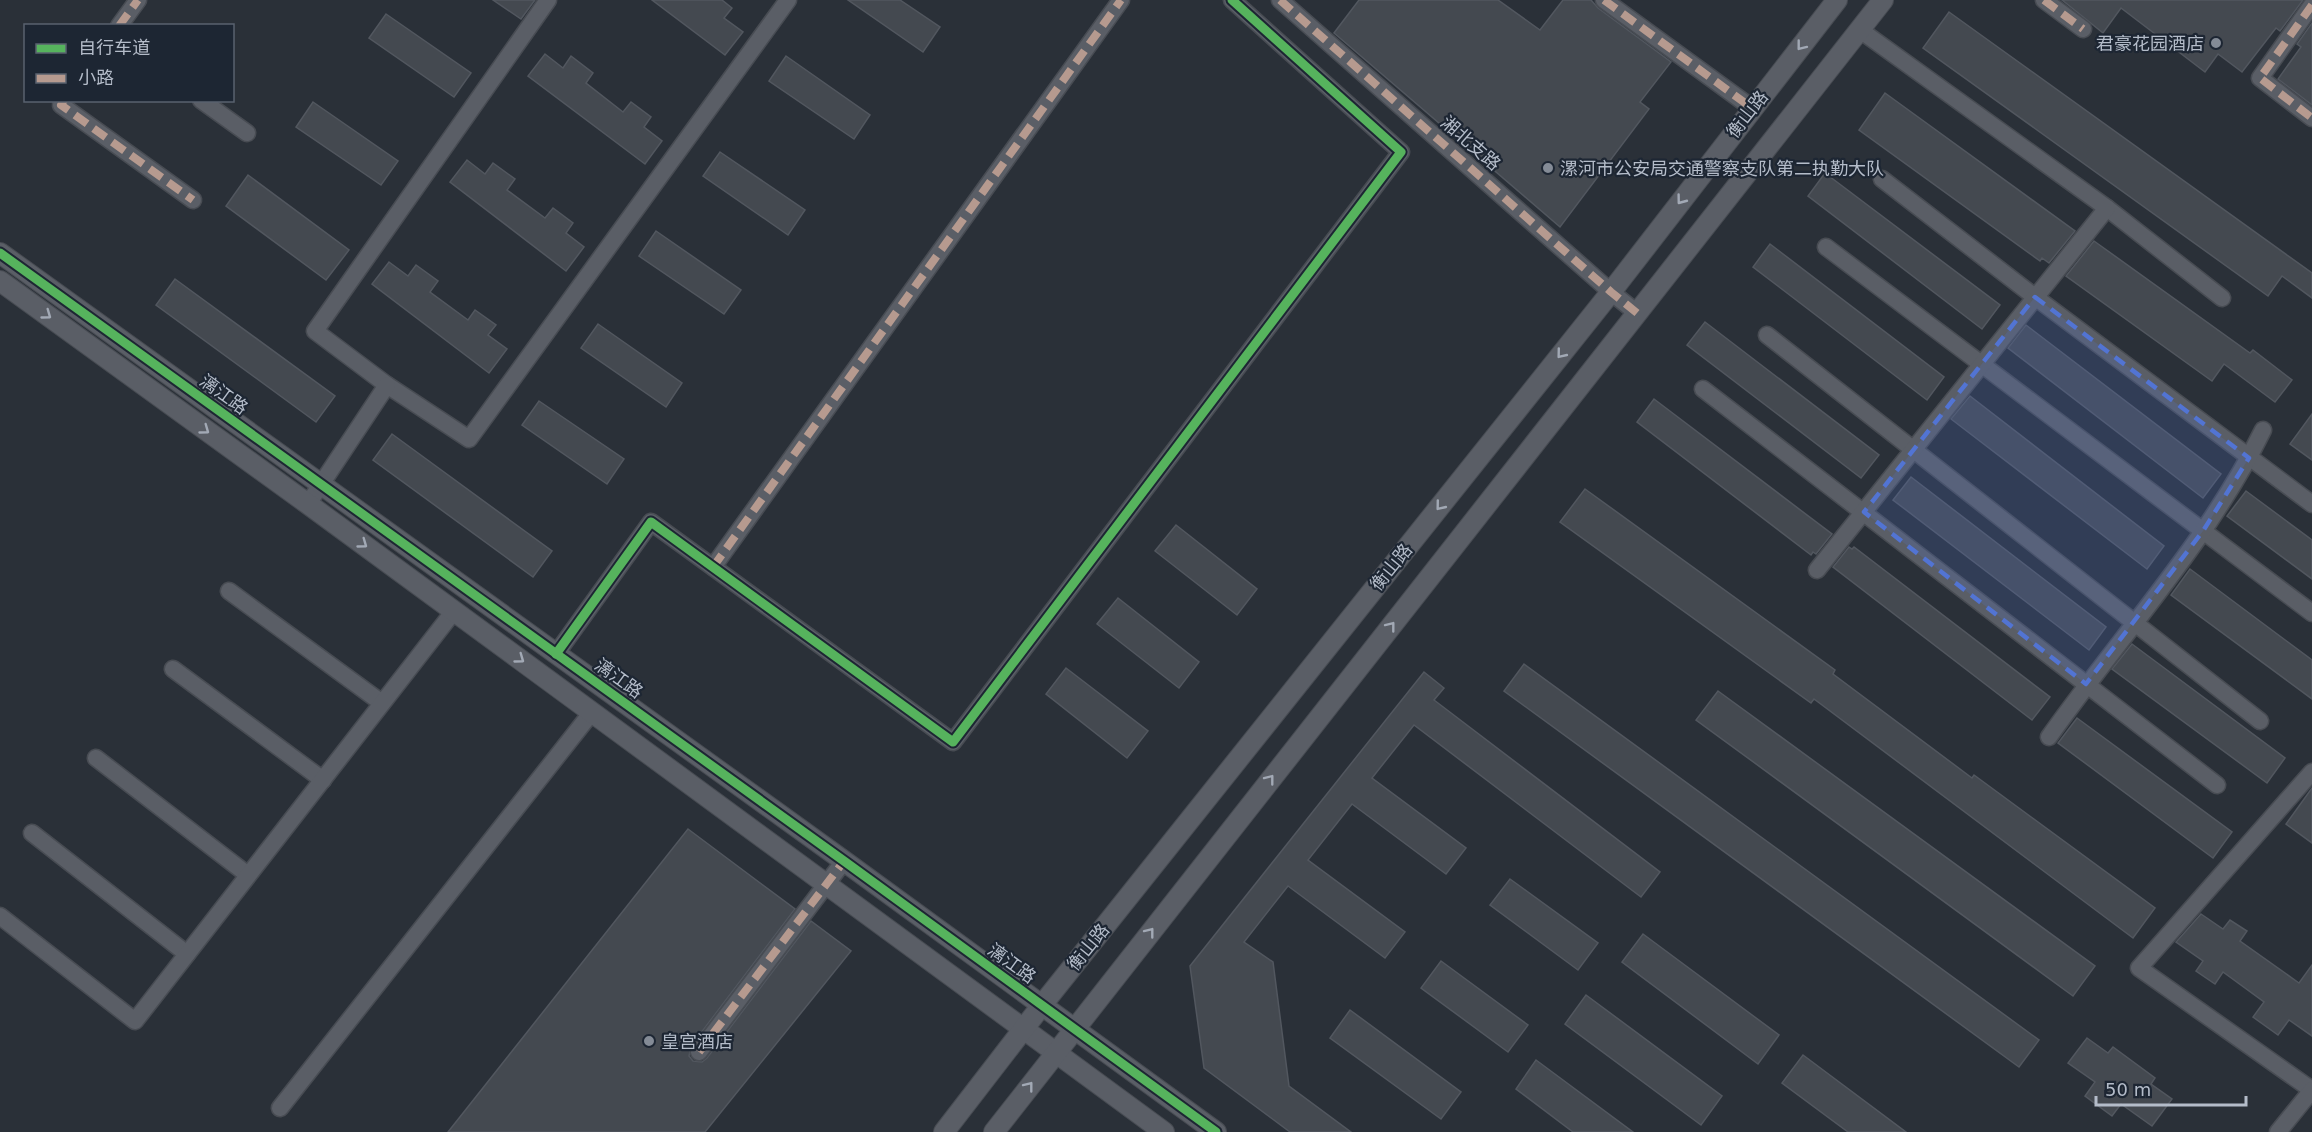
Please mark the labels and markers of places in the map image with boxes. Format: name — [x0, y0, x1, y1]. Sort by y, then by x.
place label: 君豪花园酒店 — [2096, 33, 2204, 54]
marker: 君豪花园酒店 — [2209, 36, 2223, 50]
place label: 漯河市公安局交通警察支队第二执勤大队 — [1560, 158, 1884, 179]
marker: 漯河市公安局交通警察支队第二执勤大队 — [1541, 161, 1555, 175]
place label: 皇宫酒店 — [661, 1031, 733, 1052]
marker: 皇宫酒店 — [642, 1034, 656, 1048]

